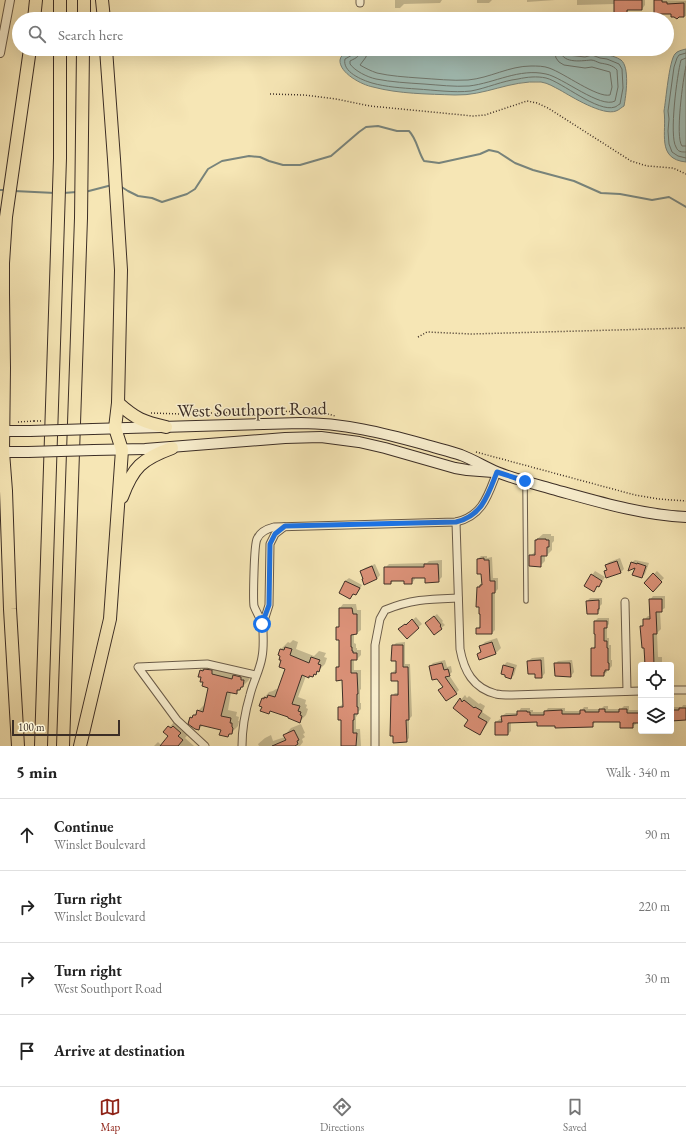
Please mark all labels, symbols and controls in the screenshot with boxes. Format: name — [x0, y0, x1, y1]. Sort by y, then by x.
search box — [12, 12, 674, 56]
icon: search — [26, 23, 48, 45]
text: Search here — [58, 25, 123, 44]
street label: West Southport Road — [177, 396, 328, 422]
route end — [516, 472, 534, 490]
route start — [253, 615, 271, 633]
map controls — [638, 662, 674, 734]
button: locate — [638, 662, 674, 698]
button: layers — [638, 698, 674, 734]
scale bar — [12, 718, 120, 737]
text: 100 m — [18, 720, 45, 734]
text: 5 min — [16, 761, 57, 783]
text: Walk · 340 m — [606, 764, 670, 781]
text: Continue — [54, 817, 114, 836]
icon: ahead — [16, 824, 38, 846]
text: 90 m — [645, 826, 670, 843]
text: Winslet Boulevard — [54, 836, 145, 853]
text: Turn right — [54, 889, 122, 908]
icon: right — [16, 896, 38, 918]
text: 220 m — [639, 898, 670, 915]
text: Winslet Boulevard — [54, 908, 145, 925]
text: Turn right — [54, 961, 122, 980]
icon: right — [16, 968, 38, 990]
text: 30 m — [645, 970, 670, 987]
text: West Southport Road — [54, 980, 162, 997]
icon: arrive — [16, 1040, 38, 1062]
text: Arrive at destination — [54, 1041, 185, 1060]
tab: Map — [99, 1096, 121, 1134]
tab: Directions — [320, 1096, 364, 1134]
tab: Saved — [563, 1096, 587, 1134]

